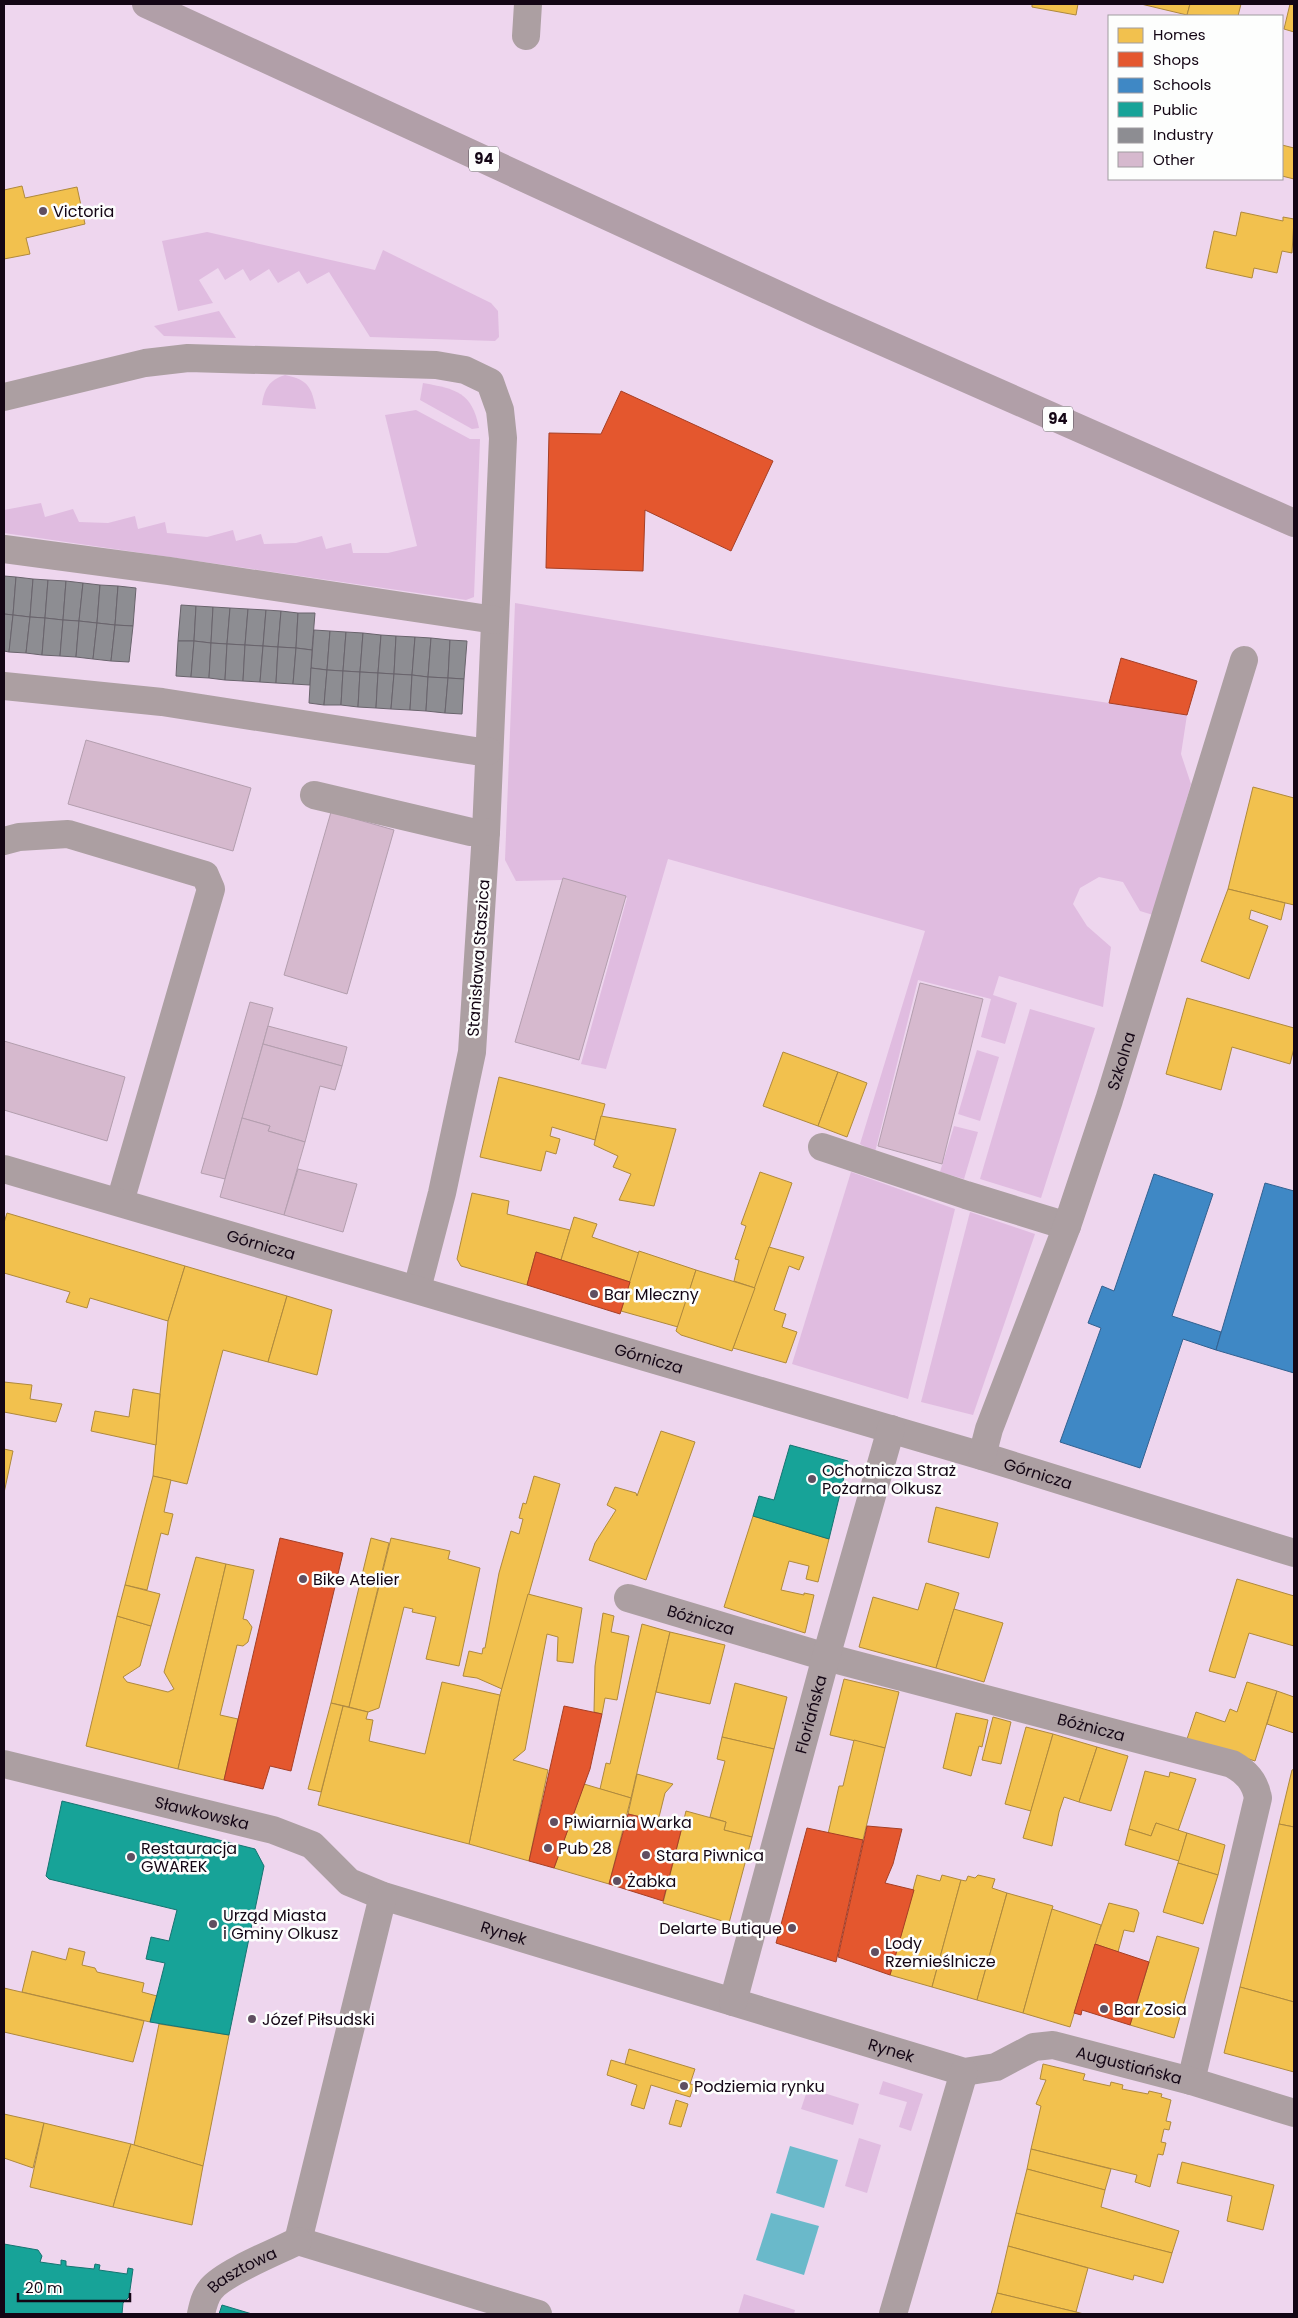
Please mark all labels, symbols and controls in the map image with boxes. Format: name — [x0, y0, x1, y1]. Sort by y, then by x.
legend — [1108, 15, 1283, 180]
text: Homes — [1153, 24, 1206, 45]
text: Shops — [1153, 49, 1199, 70]
text: Schools — [1153, 74, 1211, 95]
text: Public — [1153, 99, 1198, 120]
text: Industry — [1153, 124, 1214, 145]
road number: 94 — [469, 146, 499, 172]
text: Other — [1153, 149, 1195, 170]
place label: Victoria — [53, 200, 114, 223]
marker: Victoria — [37, 205, 49, 217]
road number: 94 — [1043, 406, 1073, 432]
street label: Stanisława Staszica — [462, 879, 495, 1038]
street label: Szkolna — [1102, 1029, 1141, 1093]
street label: Górnicza — [224, 1224, 298, 1266]
place label: Bar Mleczny — [604, 1283, 699, 1306]
marker: Bar Mleczny — [588, 1288, 600, 1300]
street label: Górnicza — [612, 1338, 686, 1380]
street label: Górnicza — [1001, 1452, 1075, 1495]
place label: Ochotnicza Straż Pożarna Olkusz — [822, 1459, 956, 1500]
marker: Ochotnicza Straż Pożarna Olkusz — [806, 1473, 818, 1485]
place label: Bike Atelier — [313, 1568, 399, 1591]
marker: Bike Atelier — [297, 1573, 309, 1585]
street label: Bóżnicza — [664, 1599, 737, 1641]
street label: Floriańska — [789, 1672, 833, 1756]
street label: Bóżnicza — [1055, 1707, 1128, 1747]
street label: Sławkowska — [152, 1790, 252, 1836]
place label: Piwiarnia Warka — [564, 1811, 692, 1834]
marker: Piwiarnia Warka — [548, 1816, 560, 1828]
place label: Restauracja GWAREK — [141, 1837, 237, 1878]
place label: Pub 28 — [558, 1837, 612, 1860]
marker: Pub 28 — [542, 1842, 554, 1854]
place label: Stara Piwnica — [656, 1844, 764, 1867]
marker: Stara Piwnica — [640, 1849, 652, 1861]
marker: Restauracja GWAREK — [125, 1851, 137, 1863]
place label: Żabka — [627, 1870, 676, 1893]
marker: Żabka — [611, 1875, 623, 1887]
place label: Urząd Miasta i Gminy Olkusz — [223, 1904, 338, 1945]
street label: Rynek — [478, 1915, 530, 1951]
place label: Delarte Butique — [659, 1917, 782, 1940]
marker: Urząd Miasta i Gminy Olkusz — [207, 1918, 219, 1930]
marker: Delarte Butique — [786, 1922, 798, 1934]
place label: Lody Rzemieślnicze — [885, 1932, 996, 1973]
marker: Lody Rzemieślnicze — [869, 1946, 881, 1958]
place label: Bar Zosia — [1114, 1998, 1187, 2021]
marker: Bar Zosia — [1098, 2003, 1110, 2015]
place label: Józef Piłsudski — [262, 2008, 375, 2031]
marker: Józef Piłsudski — [246, 2013, 258, 2025]
street label: Rynek — [865, 2033, 918, 2069]
street label: Augustiańska — [1073, 2040, 1184, 2090]
place label: Podziemia rynku — [694, 2075, 825, 2098]
marker: Podziemia rynku — [678, 2080, 690, 2092]
street label: Basztowa — [202, 2241, 281, 2298]
scale bar — [18, 2270, 130, 2302]
text: 20 m — [25, 2277, 63, 2298]

